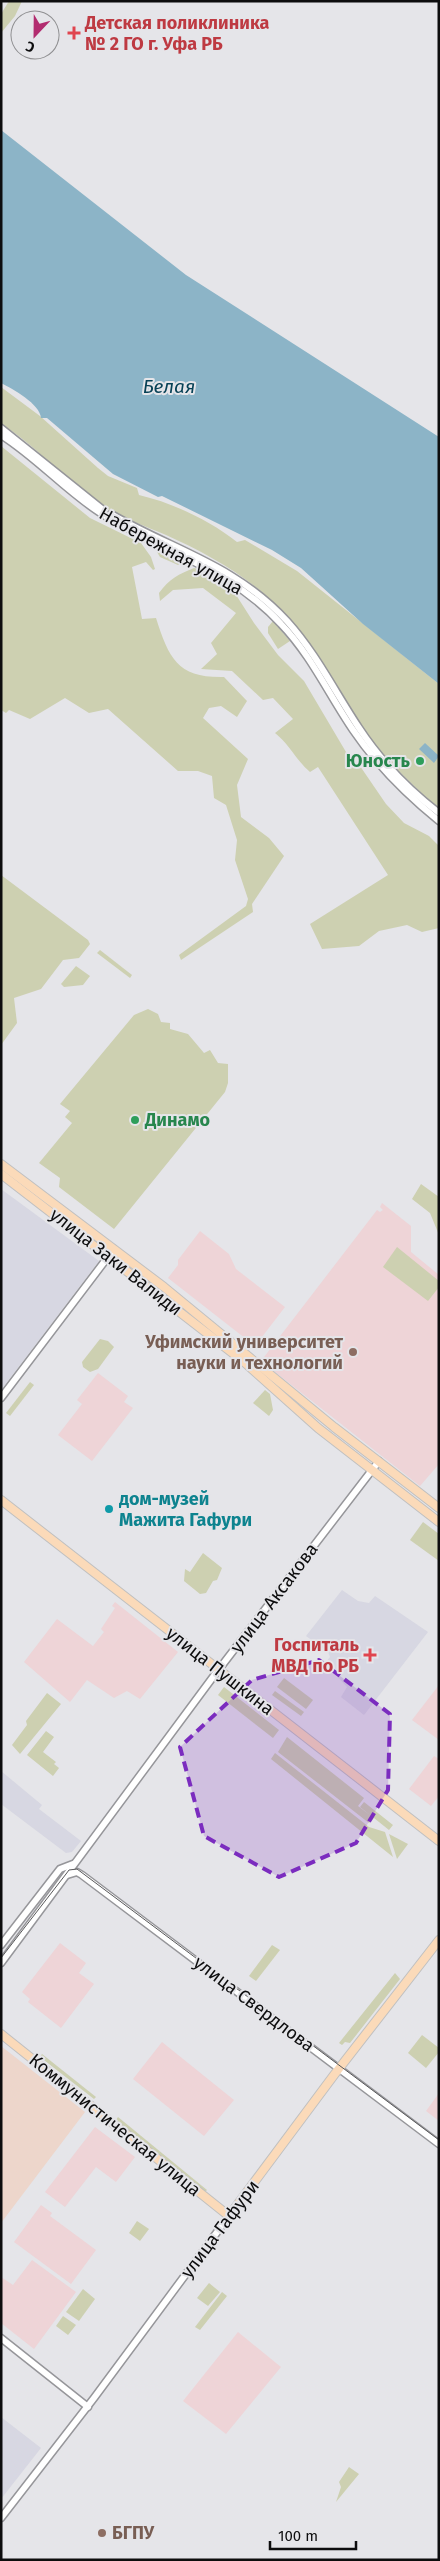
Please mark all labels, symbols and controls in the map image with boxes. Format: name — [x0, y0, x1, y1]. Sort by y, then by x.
north arrow — [10, 10, 60, 60]
place label: Детская поликлиника № 2 ГО г. Уфа РБ — [84, 12, 270, 55]
marker: Детская поликлиника № 2 ГО г. Уфа РБ — [67, 26, 81, 40]
text: С — [23, 37, 37, 56]
water label: Белая — [143, 375, 195, 398]
street label: Набережная улица — [95, 502, 247, 600]
place label: Юность — [346, 750, 411, 772]
marker: Юность — [414, 755, 426, 767]
place label: Динамо — [144, 1109, 210, 1131]
marker: Динамо — [129, 1114, 141, 1126]
street label: улица Заки Валиди — [45, 1204, 187, 1320]
place label: Уфимский университет науки и технологий — [144, 1331, 344, 1374]
marker: Уфимский университет науки и технологий — [347, 1346, 359, 1358]
place label: дом-музей Мажита Гафури — [119, 1488, 252, 1531]
marker: дом-музей Мажита Гафури — [103, 1503, 115, 1515]
street label: улица Аксакова — [225, 1539, 323, 1657]
street label: улица Пушкина — [162, 1622, 278, 1720]
place label: Госпиталь МВД по РБ — [271, 1634, 360, 1677]
marker: Госпиталь МВД по РБ — [363, 1648, 377, 1662]
street label: улица Свердлова — [189, 1951, 319, 2057]
street label: Коммунистическая улица — [25, 2049, 205, 2201]
street label: улица Гафури — [176, 2176, 264, 2282]
scale bar — [270, 2518, 356, 2550]
place label: БГПУ — [112, 2522, 155, 2544]
marker: БГПУ — [96, 2527, 108, 2539]
text: 100 m — [278, 2527, 318, 2545]

